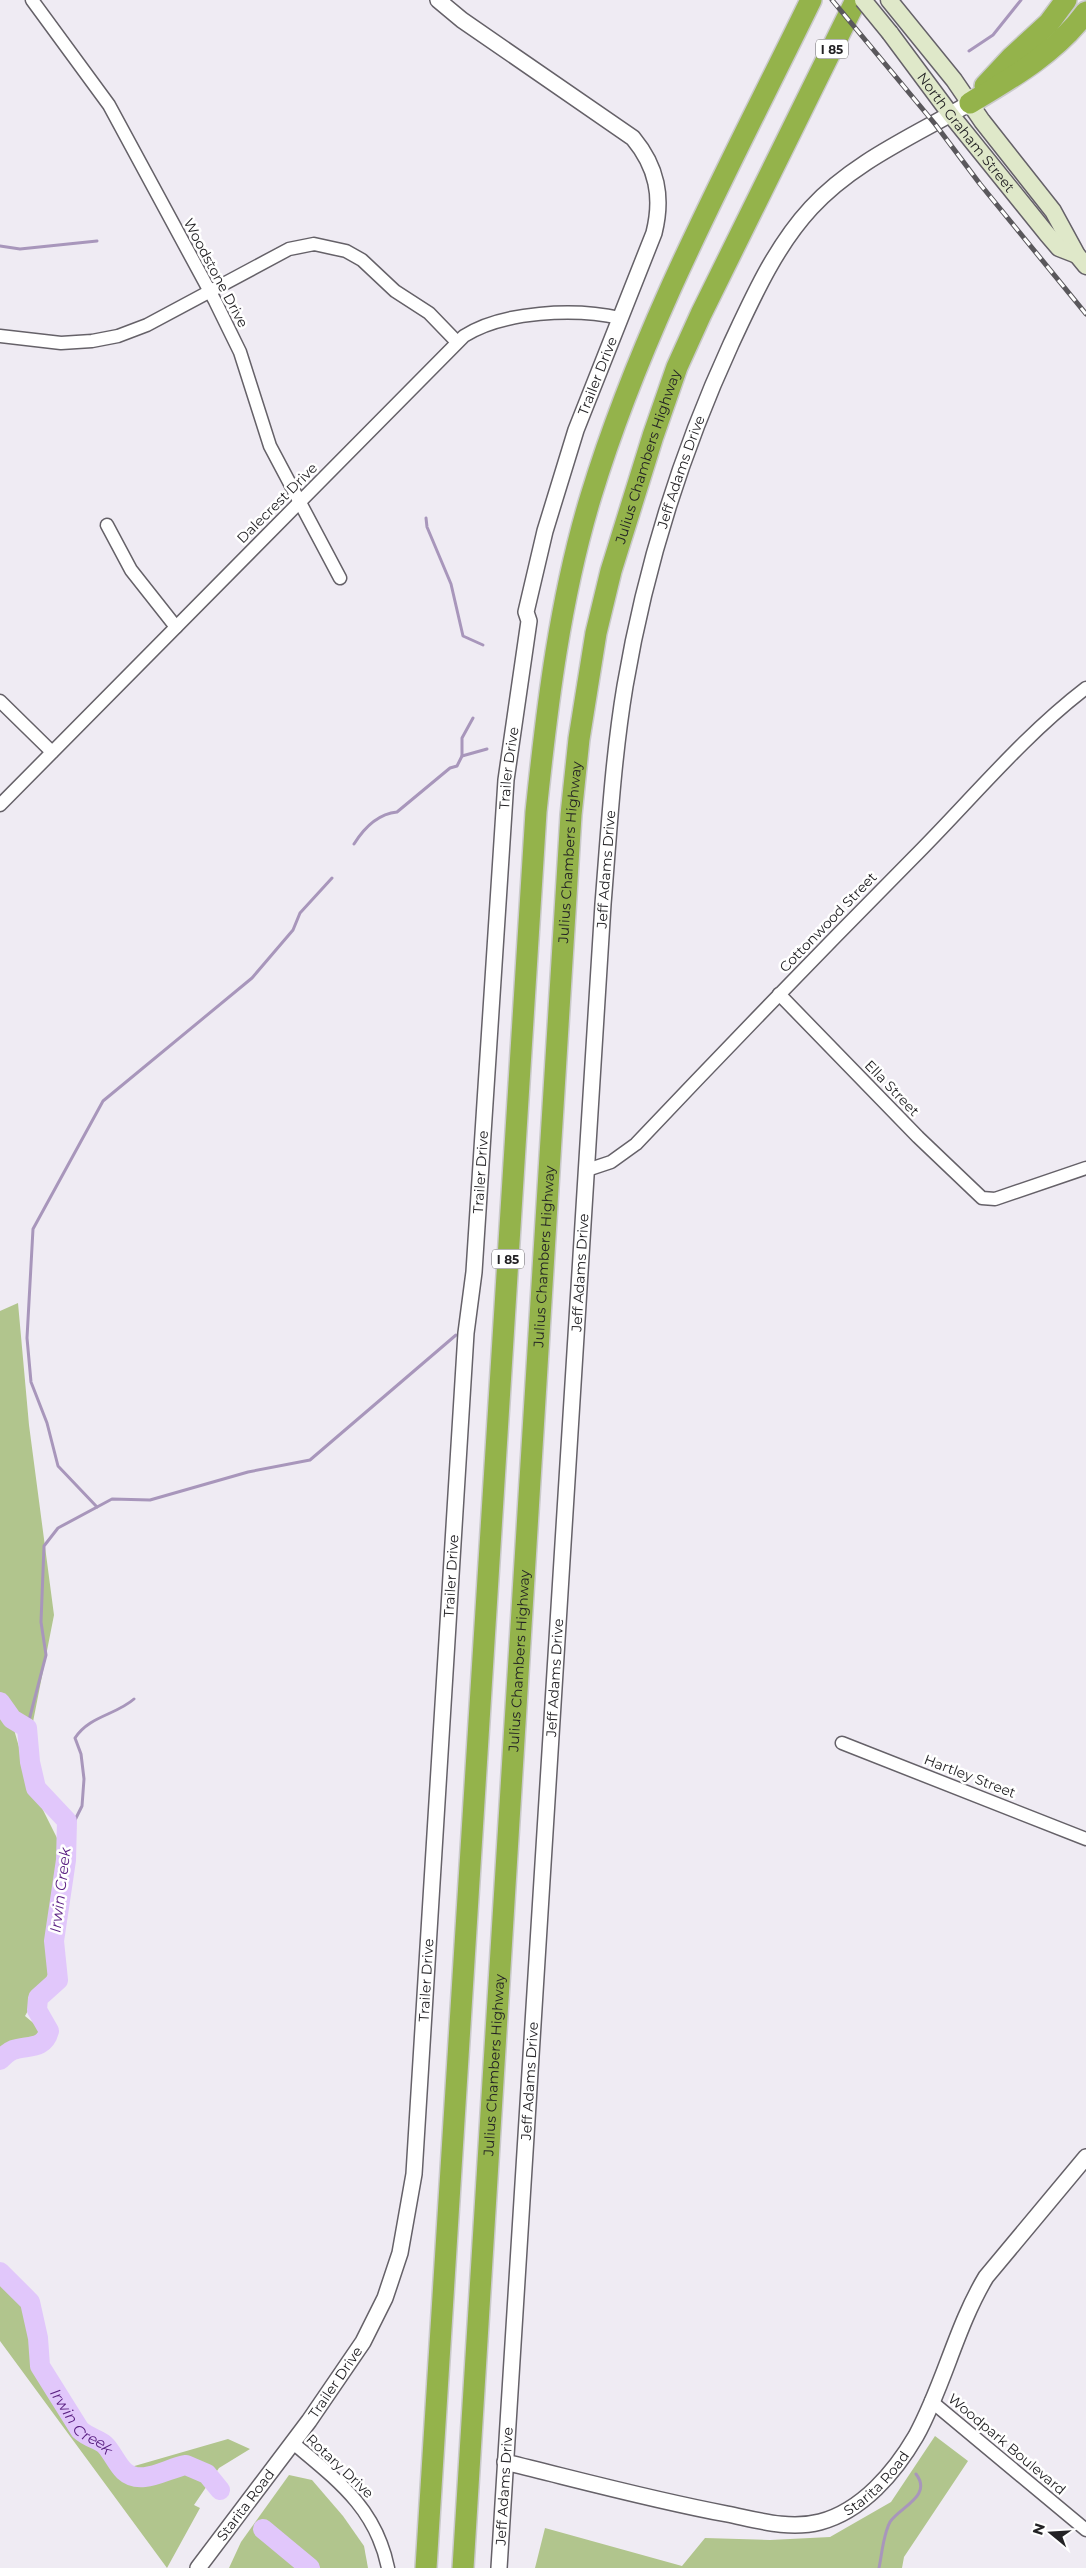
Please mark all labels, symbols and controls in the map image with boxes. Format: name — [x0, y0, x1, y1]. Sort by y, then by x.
road number: I 85 — [816, 40, 848, 59]
street label: North Graham Street — [913, 69, 1019, 196]
street label: Woodstone Drive — [180, 215, 252, 331]
street label: Trailer Drive — [574, 334, 621, 418]
street label: Julius Chambers Highway — [611, 367, 685, 547]
street label: Jeff Adams Drive — [653, 413, 709, 532]
street label: Dalecrest Drive — [233, 459, 321, 547]
street label: Trailer Drive — [495, 726, 523, 810]
street label: Julius Chambers Highway — [554, 760, 586, 945]
street label: Jeff Adams Drive — [592, 810, 619, 930]
street label: Cottonwood Street — [775, 868, 881, 976]
street label: Ella Street — [861, 1056, 923, 1120]
street label: Trailer Drive — [469, 1130, 492, 1214]
street label: Julius Chambers Highway — [529, 1165, 558, 1349]
street label: Jeff Adams Drive — [567, 1213, 593, 1333]
road number: I 85 — [492, 1250, 524, 1268]
street label: Trailer Drive — [439, 1534, 463, 1618]
street label: Julius Chambers Highway — [504, 1569, 534, 1753]
street label: Jeff Adams Drive — [542, 1618, 567, 1738]
street label: Hartley Street — [922, 1750, 1019, 1802]
water label: Irwin Creek — [45, 1845, 75, 1934]
street label: Trailer Drive — [414, 1938, 438, 2022]
street label: Julius Chambers Highway — [479, 1973, 509, 2157]
street label: Jeff Adams Drive — [517, 2021, 542, 2142]
street label: Trailer Drive — [304, 2343, 366, 2422]
water label: Irwin Creek — [47, 2384, 119, 2458]
street label: Woodpark Boulevard — [944, 2389, 1070, 2499]
street label: Jeff Adams Drive — [491, 2426, 517, 2547]
street label: Rotary Drive — [302, 2430, 378, 2502]
street label: Starita Road — [840, 2447, 913, 2520]
street label: Starita Road — [213, 2465, 279, 2544]
north arrow — [1026, 2508, 1076, 2558]
text: N — [1028, 2521, 1049, 2537]

